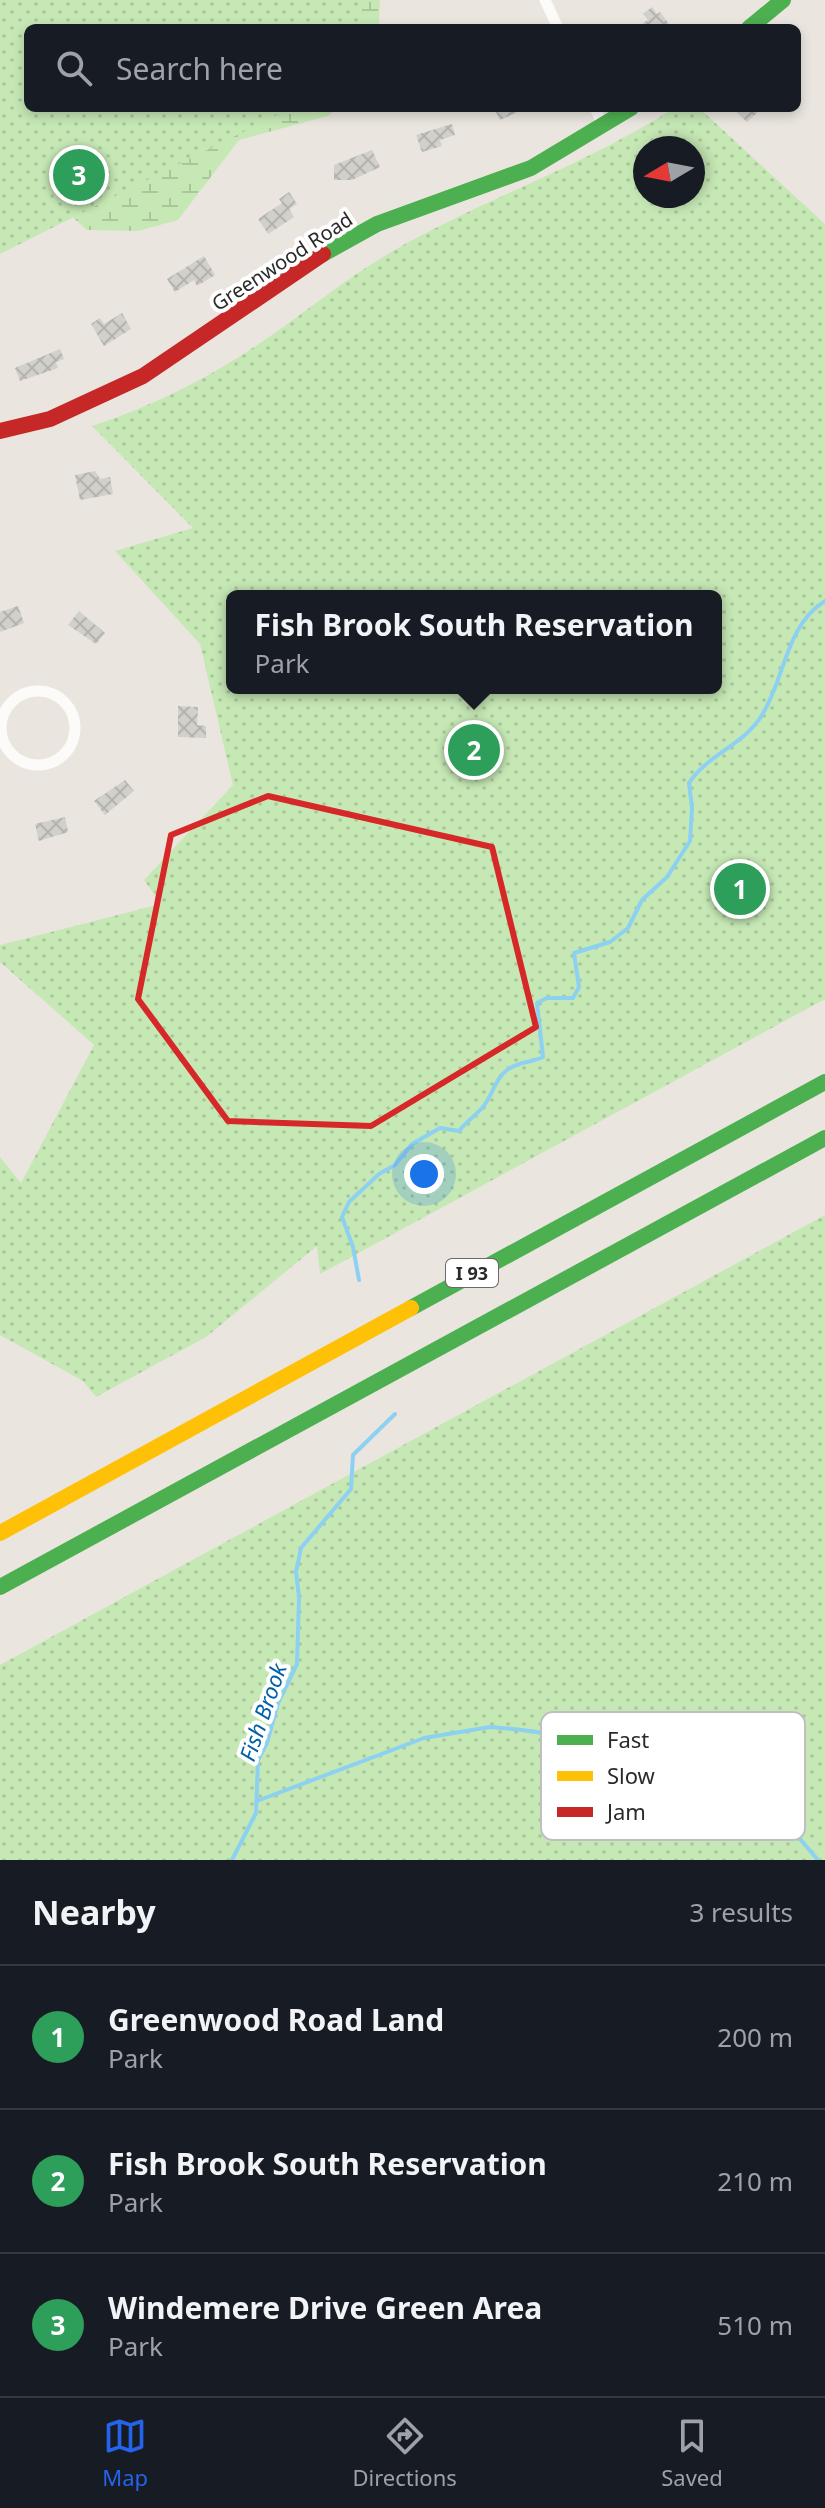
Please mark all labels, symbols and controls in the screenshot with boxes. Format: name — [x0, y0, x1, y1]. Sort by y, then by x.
search box — [24, 24, 801, 112]
icon: search — [52, 46, 96, 90]
text: Search here — [116, 48, 283, 89]
north arrow — [633, 136, 705, 208]
pin: 3 — [53, 145, 105, 205]
street label: Greenwood Road — [206, 205, 358, 317]
popup — [226, 590, 722, 694]
text: Fish Brook South Reservation — [255, 604, 693, 645]
text: Park — [255, 645, 310, 681]
pin: 2 — [448, 720, 500, 780]
pin: 1 — [714, 859, 766, 919]
your location — [404, 1154, 444, 1194]
road number: I 93 — [446, 1259, 498, 1287]
water label: Fish Brook — [231, 1658, 293, 1765]
legend — [541, 1712, 805, 1840]
text: Fast — [607, 1724, 649, 1754]
text: Slow — [607, 1760, 656, 1790]
text: Jam — [605, 1796, 646, 1826]
text: Nearby — [32, 1889, 156, 1935]
text: 3 results — [689, 1894, 793, 1930]
text: Greenwood Road Land — [108, 1999, 444, 2040]
text: 1 — [51, 2019, 65, 2055]
text: 200 m — [717, 2019, 793, 2055]
text: Park — [108, 2040, 163, 2076]
text: Fish Brook South Reservation — [108, 2143, 547, 2184]
text: 2 — [51, 2163, 65, 2199]
text: 210 m — [717, 2163, 793, 2199]
text: Park — [108, 2184, 163, 2220]
text: Windemere Drive Green Area — [108, 2287, 542, 2328]
text: 3 — [51, 2307, 65, 2343]
text: 510 m — [717, 2307, 793, 2343]
text: Park — [108, 2328, 163, 2364]
tab: Map — [102, 2414, 148, 2492]
tab: Directions — [352, 2414, 457, 2492]
tab: Saved — [661, 2414, 723, 2492]

